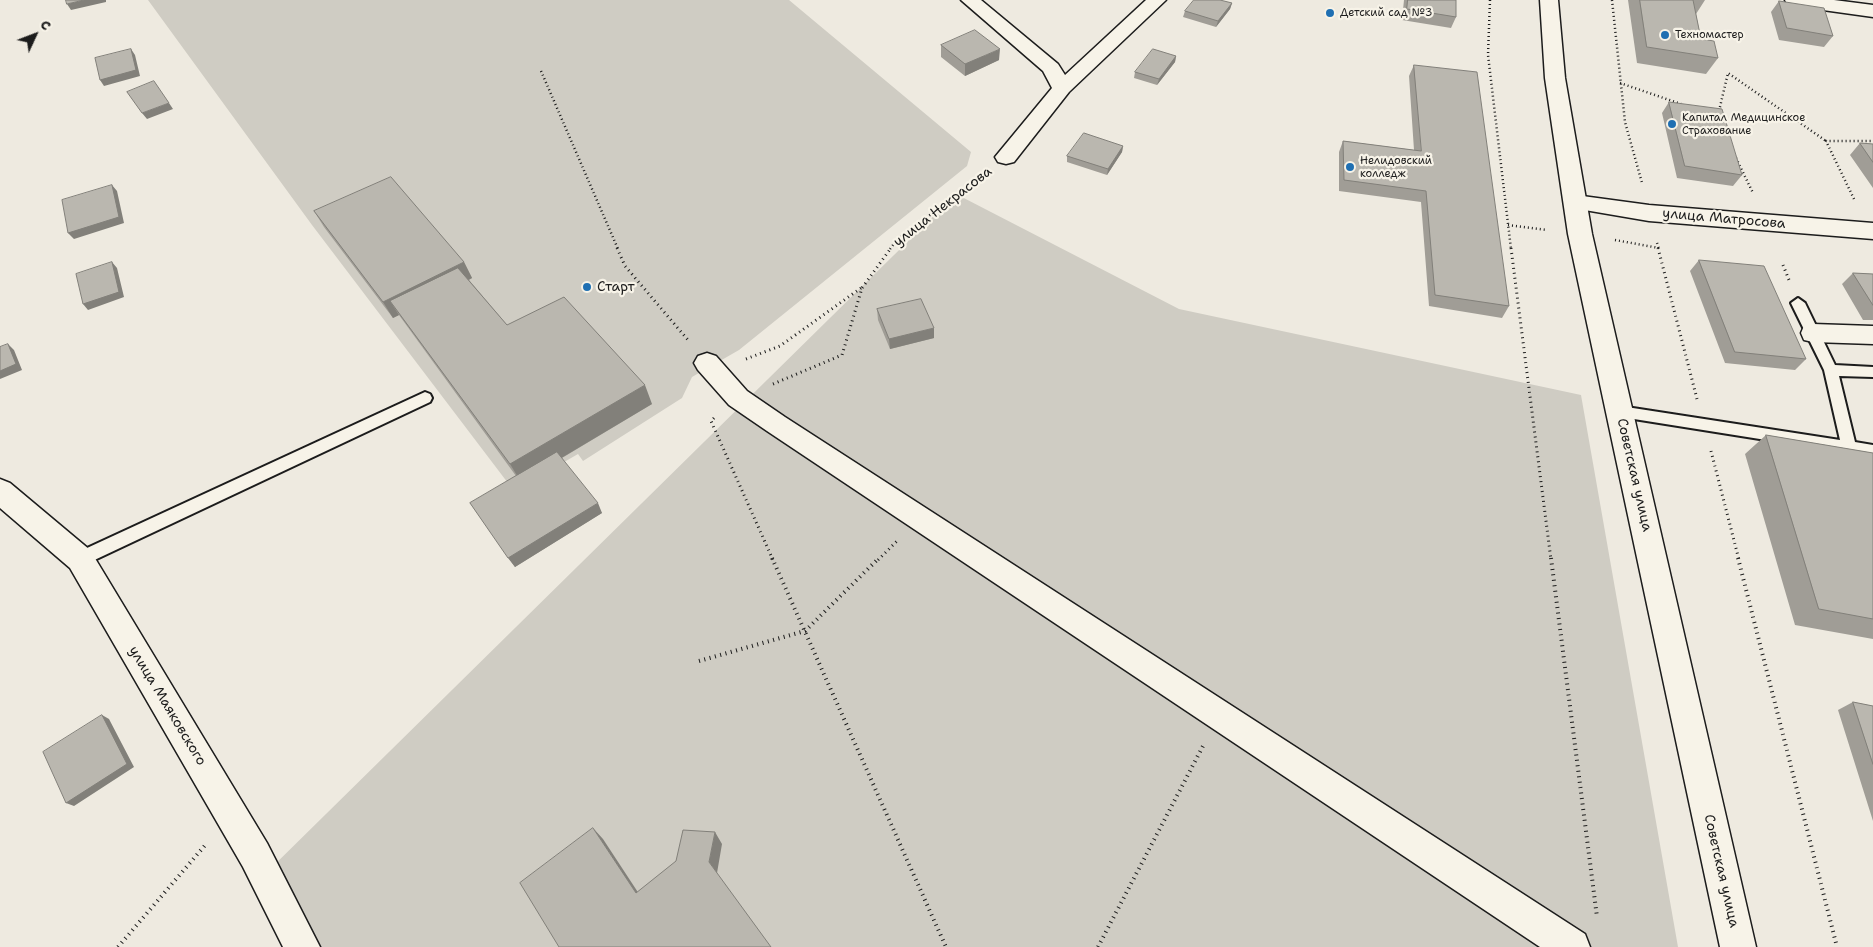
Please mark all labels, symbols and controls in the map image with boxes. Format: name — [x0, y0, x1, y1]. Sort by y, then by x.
place label: Детский сад №3 — [1340, 6, 1433, 20]
marker: Детский сад №3 — [1324, 7, 1336, 19]
north arrow — [10, 10, 60, 60]
text: С — [36, 15, 55, 34]
place label: Техномастер — [1675, 28, 1744, 42]
marker: Техномастер — [1659, 29, 1671, 41]
place label: Капитал Медицинское Страхование — [1682, 111, 1805, 137]
marker: Капитал Медицинское Страхование — [1666, 118, 1678, 130]
place label: Нелидовский колледж — [1360, 154, 1432, 180]
marker: Нелидовский колледж — [1344, 161, 1356, 173]
street label: улица Некрасова — [890, 163, 996, 251]
street label: улица Матросова — [1662, 205, 1786, 233]
place label: Старт — [597, 279, 635, 295]
marker: Старт — [581, 281, 593, 293]
street label: Советская улица — [1613, 417, 1655, 533]
street label: улица Маяковского — [125, 643, 209, 769]
street label: Советская улица — [1700, 813, 1742, 929]

